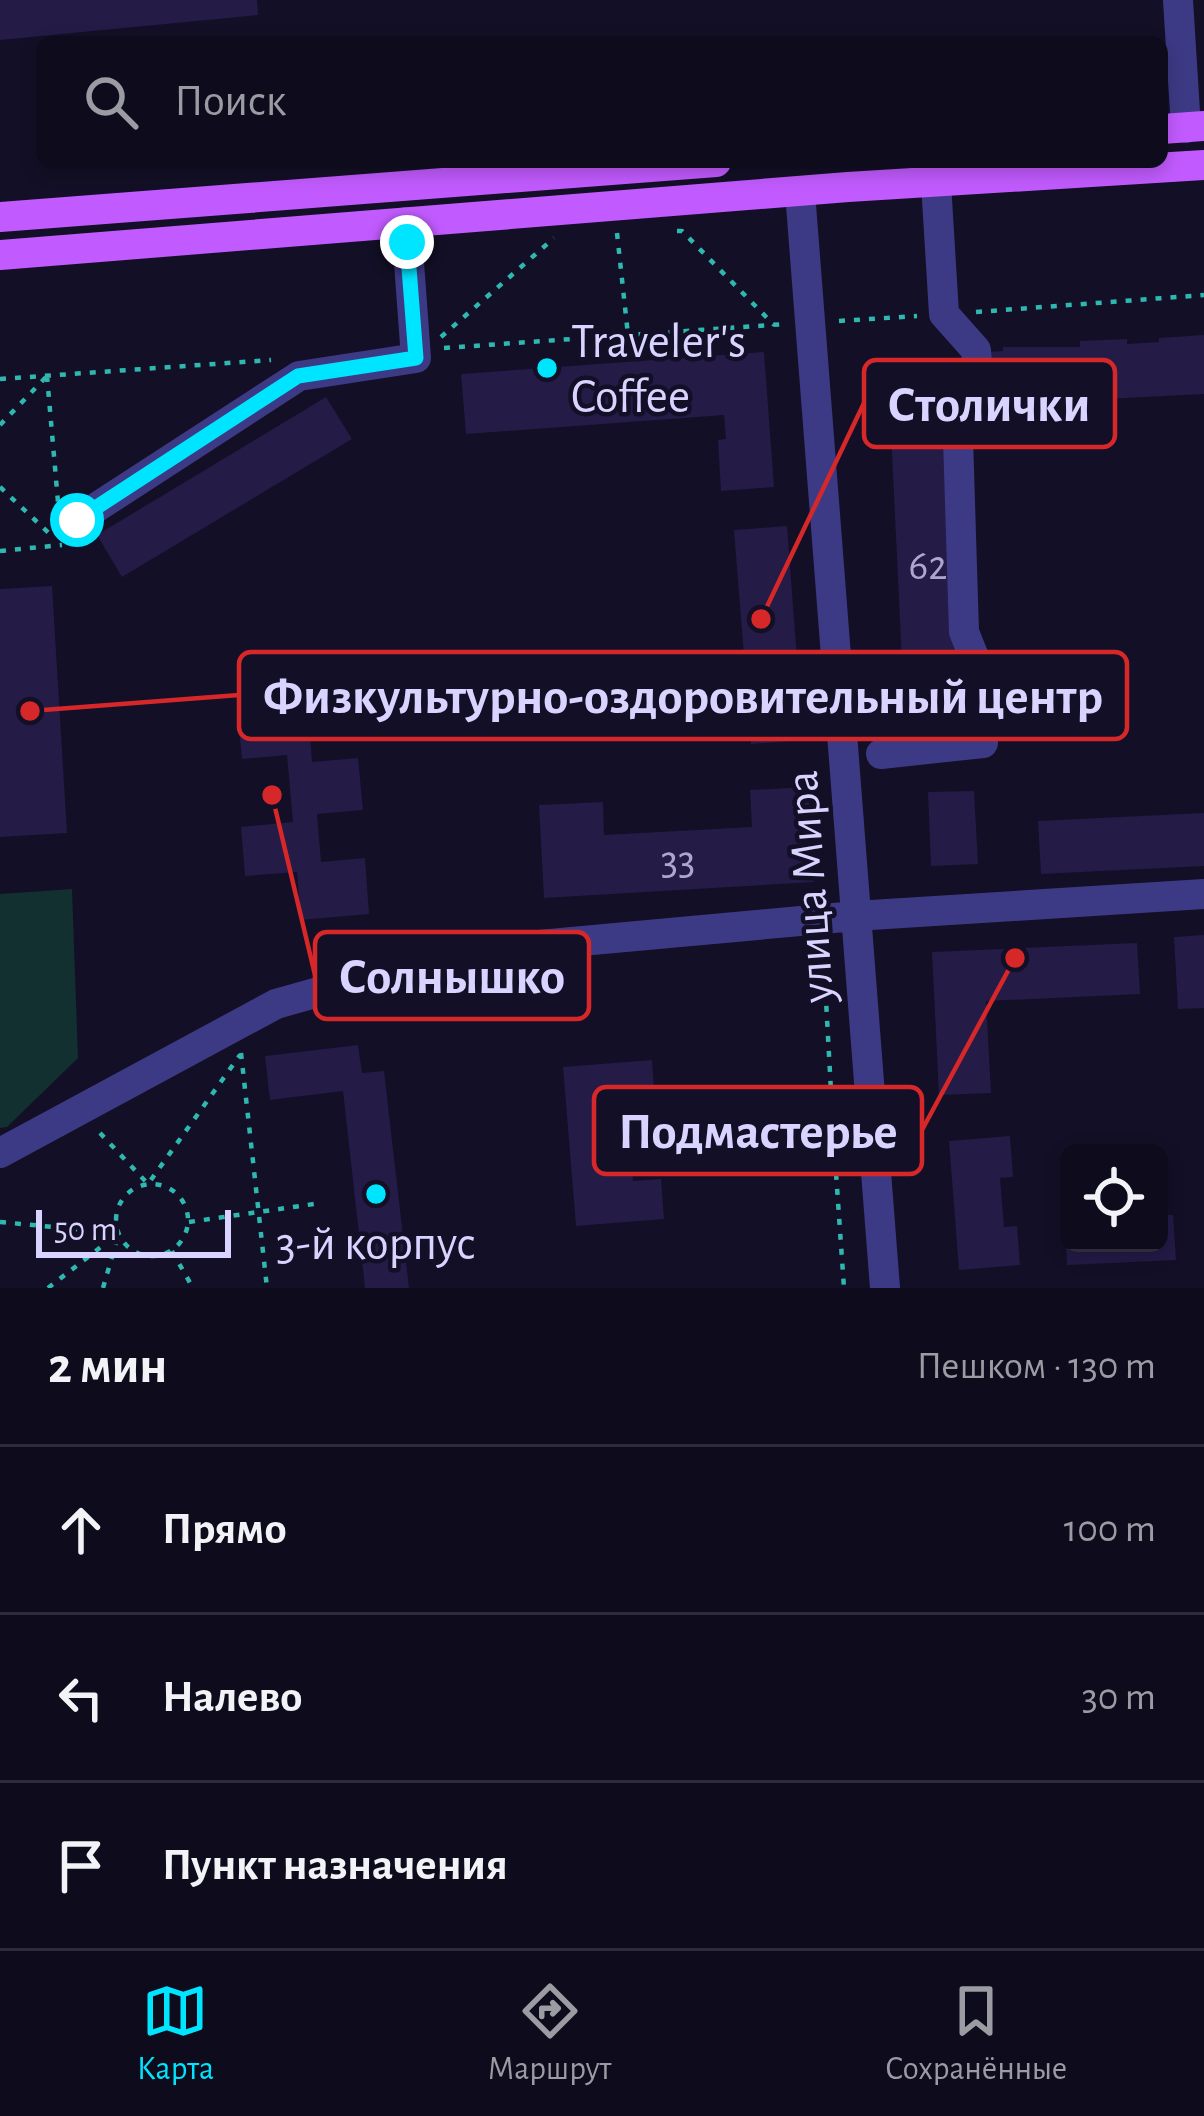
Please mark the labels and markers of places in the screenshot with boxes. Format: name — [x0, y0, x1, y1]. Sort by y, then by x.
place label: Traveler's Coffee — [571, 319, 746, 422]
marker: Traveler's Coffee — [534, 355, 560, 381]
callout: Столички — [864, 360, 1115, 447]
callout: Физкультурно-оздоровительный центр — [239, 652, 1127, 739]
callout: Солнышко — [315, 932, 589, 1019]
callout: Подмастерье — [594, 1087, 922, 1174]
marker: 3-й корпус — [363, 1181, 389, 1207]
place label: 3-й корпус — [276, 1221, 476, 1269]

